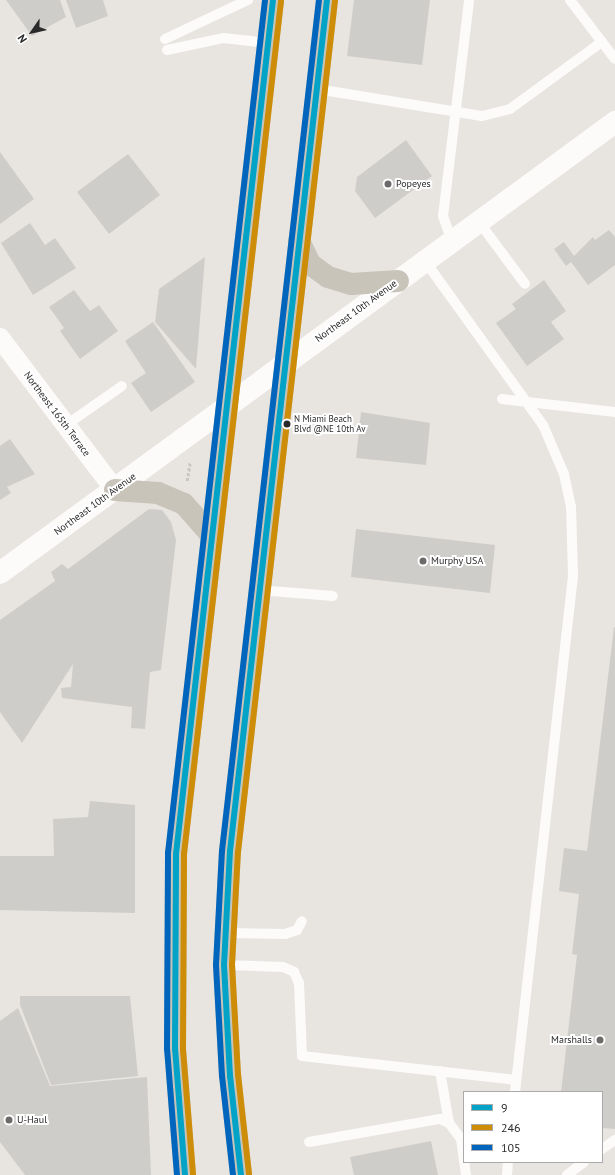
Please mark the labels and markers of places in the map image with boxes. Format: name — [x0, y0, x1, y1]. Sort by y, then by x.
place label: Popeyes — [396, 178, 431, 190]
marker: Popeyes — [383, 179, 393, 189]
place label: N Miami Beach Blvd @NE 10th Av — [294, 414, 366, 435]
marker: N Miami Beach Blvd @NE 10th Av — [282, 419, 292, 429]
place label: Murphy USA — [431, 555, 484, 567]
marker: Murphy USA — [418, 556, 428, 566]
place label: Marshalls — [551, 1034, 592, 1046]
marker: Marshalls — [595, 1035, 605, 1045]
place label: U-Haul — [17, 1114, 47, 1126]
marker: U-Haul — [4, 1115, 14, 1125]

